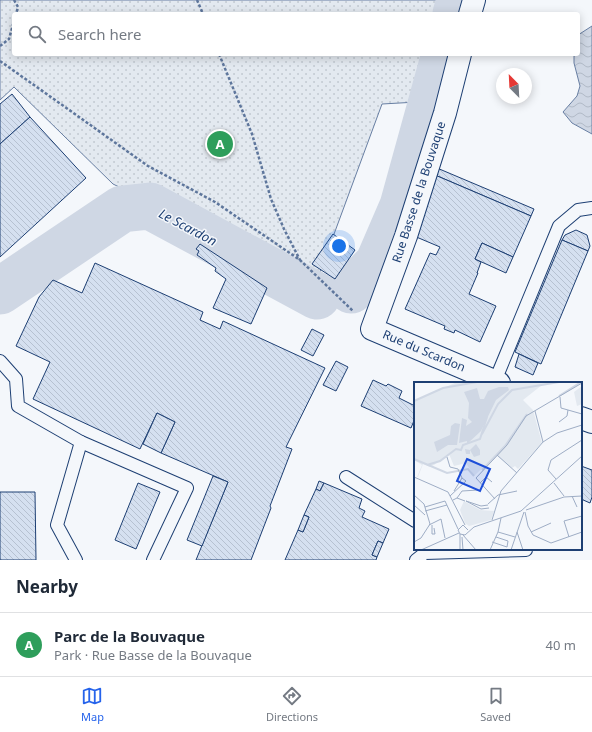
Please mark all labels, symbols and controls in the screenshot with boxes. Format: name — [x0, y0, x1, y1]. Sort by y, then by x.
search box — [12, 12, 580, 56]
icon: search — [26, 23, 48, 45]
text: Search here — [58, 24, 141, 44]
north arrow — [496, 68, 532, 104]
street label: Rue Basse de la Bouvaque — [388, 119, 450, 265]
pin: A — [207, 129, 233, 159]
water label: Le Scardon — [156, 204, 220, 250]
your location — [329, 236, 349, 256]
street label: Rue du Scardon — [380, 325, 468, 376]
inset map — [414, 382, 582, 550]
text: Nearby — [16, 575, 78, 598]
text: Parc de la Bouvaque — [54, 626, 205, 646]
text: A — [25, 636, 34, 654]
text: 40 m — [546, 636, 576, 654]
text: Park · Rue Basse de la Bouvaque — [54, 646, 252, 664]
tab: Map — [81, 685, 104, 724]
tab: Directions — [266, 685, 318, 724]
tab: Saved — [480, 685, 511, 724]

